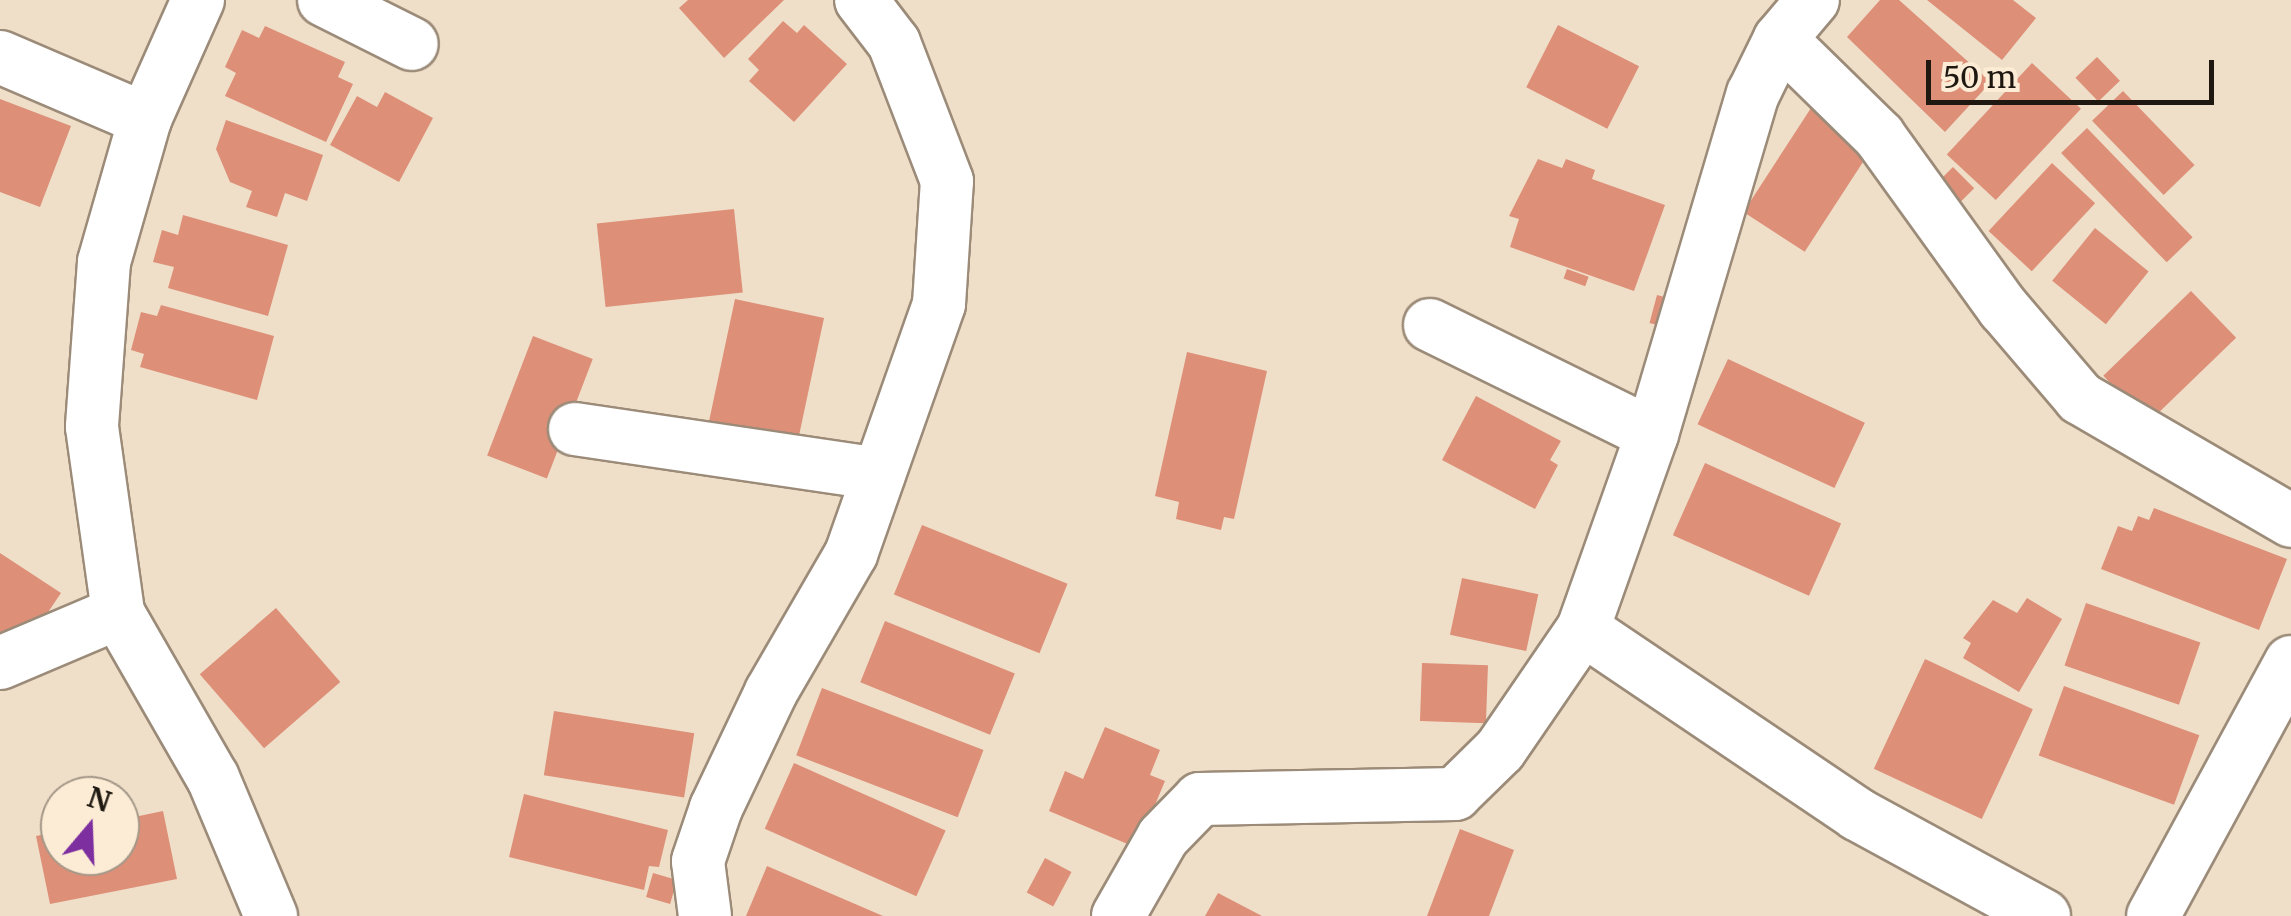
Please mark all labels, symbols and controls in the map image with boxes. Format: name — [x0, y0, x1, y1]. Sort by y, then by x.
scale bar — [1931, 40, 2218, 102]
text: 50 m — [1943, 58, 2016, 96]
north arrow — [40, 776, 140, 876]
text: N — [83, 779, 115, 820]

